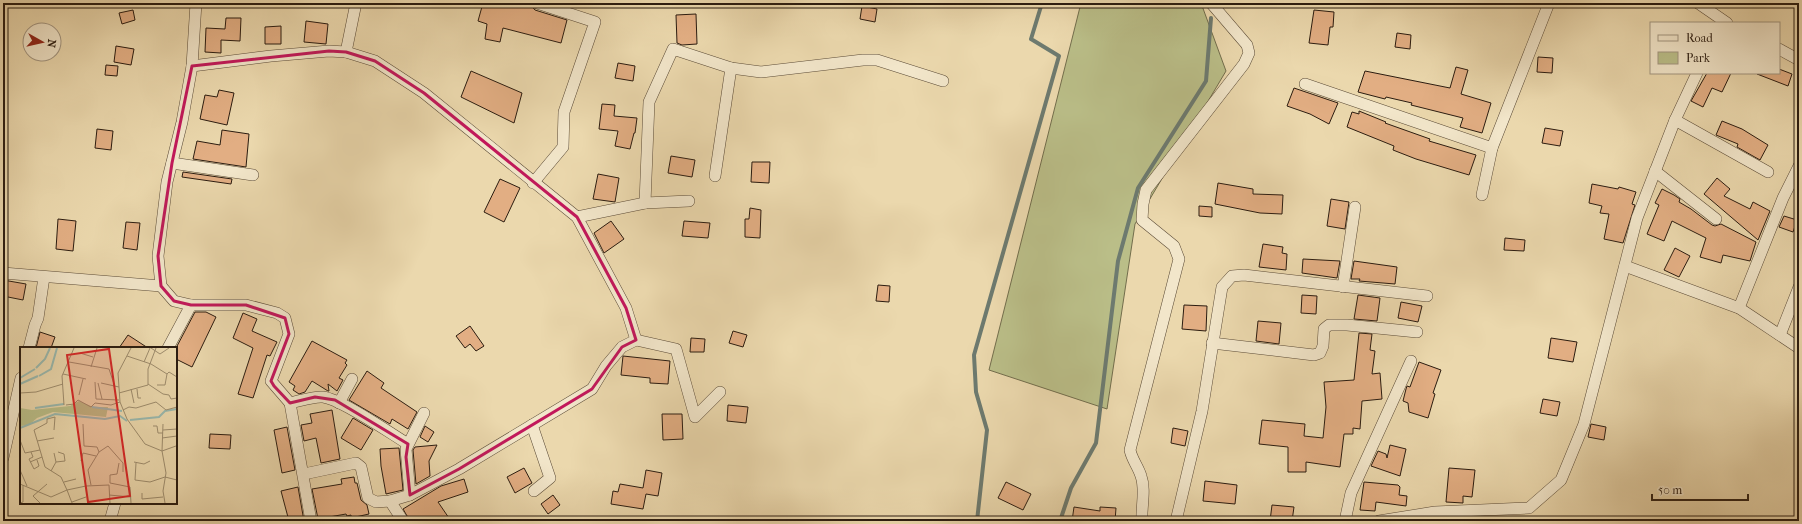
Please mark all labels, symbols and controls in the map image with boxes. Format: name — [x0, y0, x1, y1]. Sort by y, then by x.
north arrow — [22, 22, 62, 62]
legend — [1650, 22, 1780, 74]
text: Road — [1686, 31, 1713, 45]
text: N — [44, 38, 58, 49]
text: Park — [1686, 51, 1711, 65]
inset map — [20, 347, 177, 504]
scale bar — [1652, 476, 1748, 502]
text: 50 m — [1658, 483, 1682, 497]

